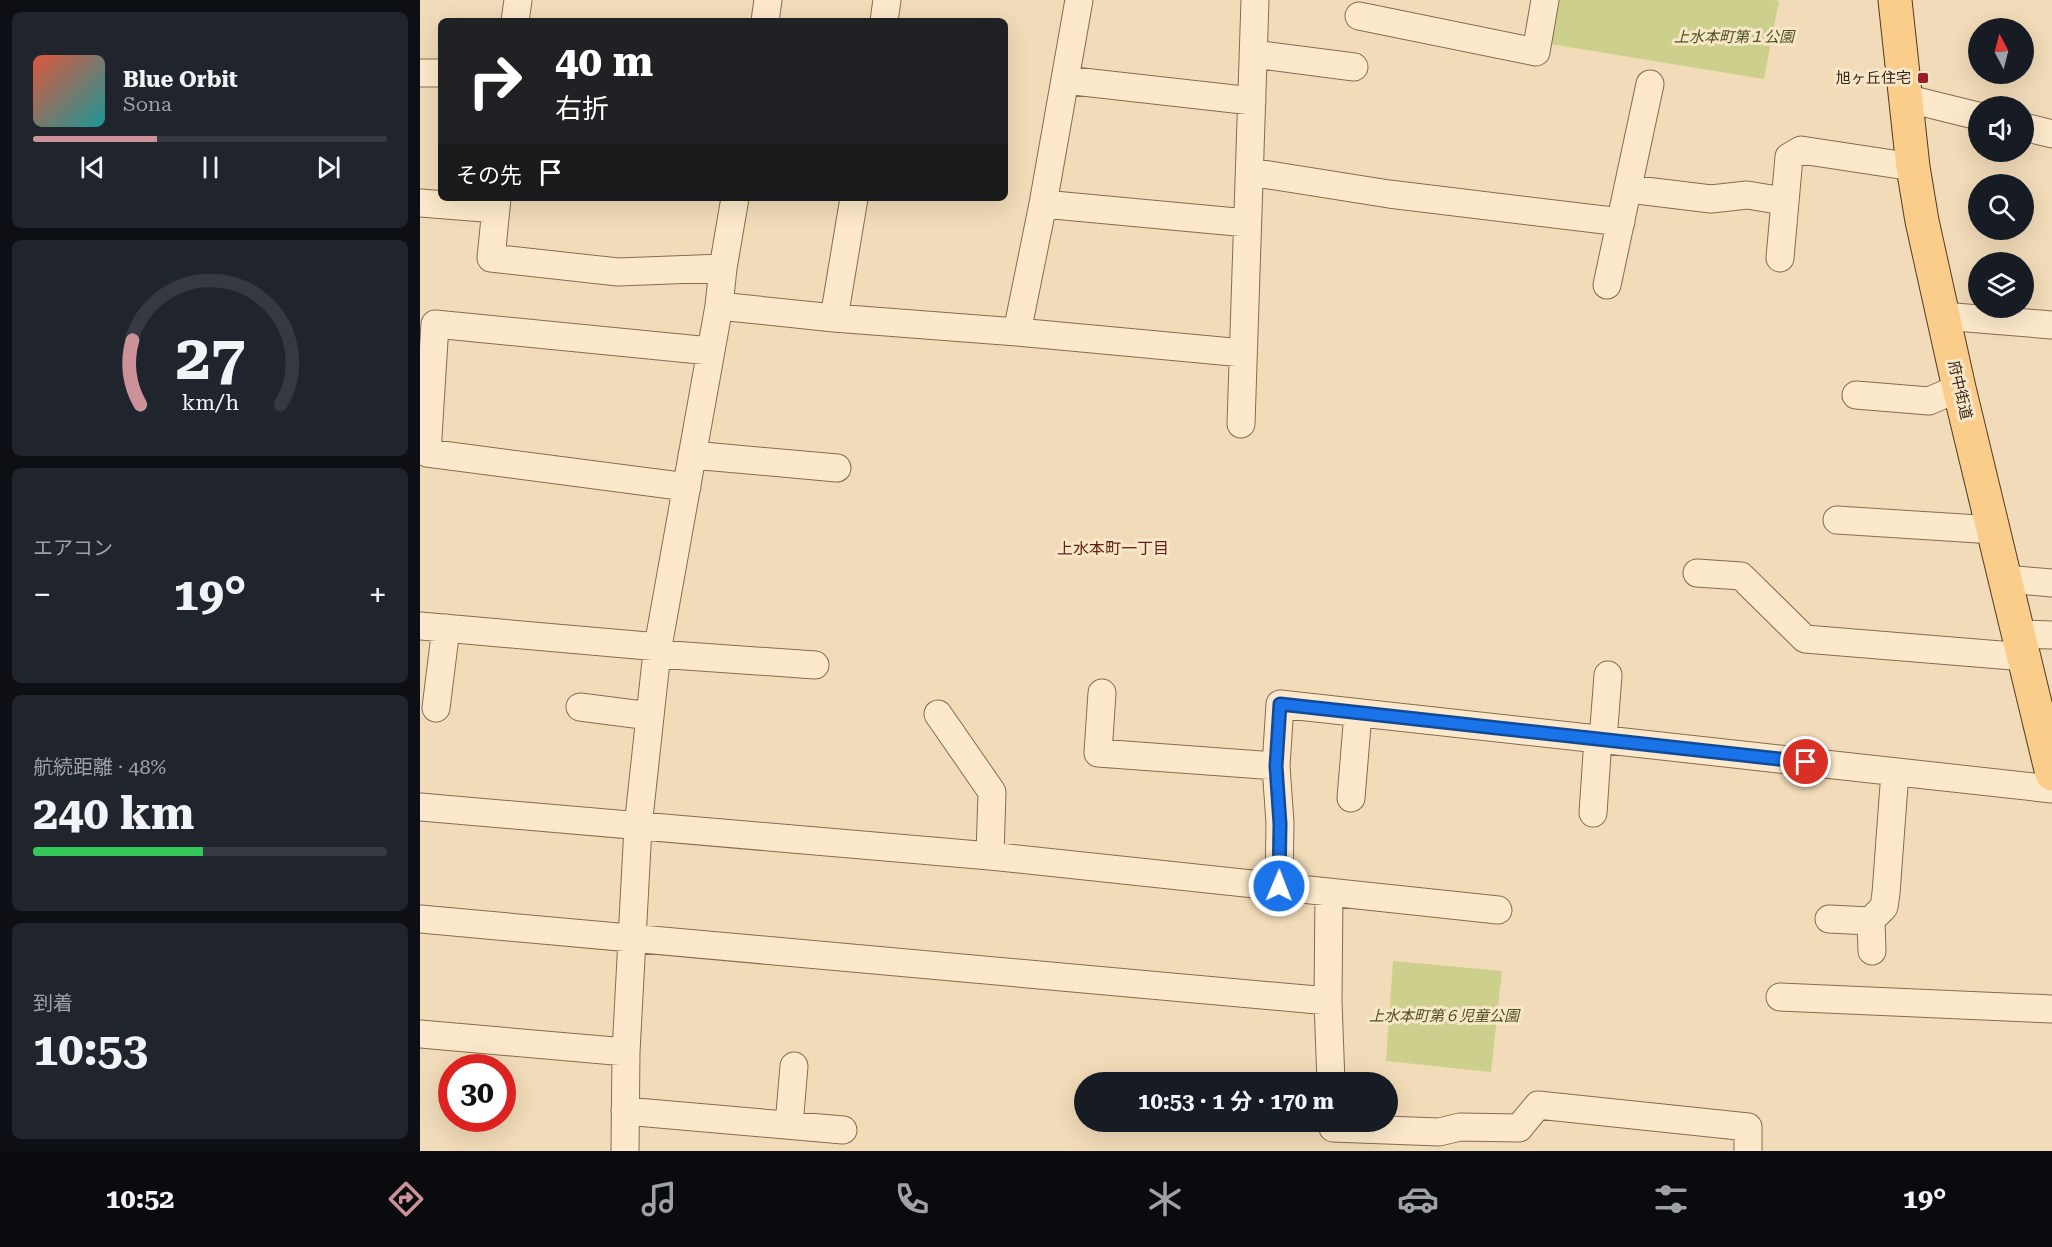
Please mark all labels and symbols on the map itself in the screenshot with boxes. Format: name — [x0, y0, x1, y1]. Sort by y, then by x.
north arrow — [1968, 18, 2034, 84]
park label: 上水本町第１公園 — [1674, 28, 1796, 46]
place label: 旭ヶ丘住宅 — [1836, 69, 1911, 87]
marker: 旭ヶ丘住宅 — [1916, 71, 1930, 85]
street label: 府中街道 — [1944, 359, 1976, 421]
district label: 上水本町一丁目 — [1057, 539, 1169, 558]
pin — [1780, 736, 1831, 787]
position arrow — [1247, 854, 1311, 918]
park label: 上水本町第６児童公園 — [1369, 1007, 1521, 1025]
speed limit sign: 30 — [438, 1054, 516, 1132]

